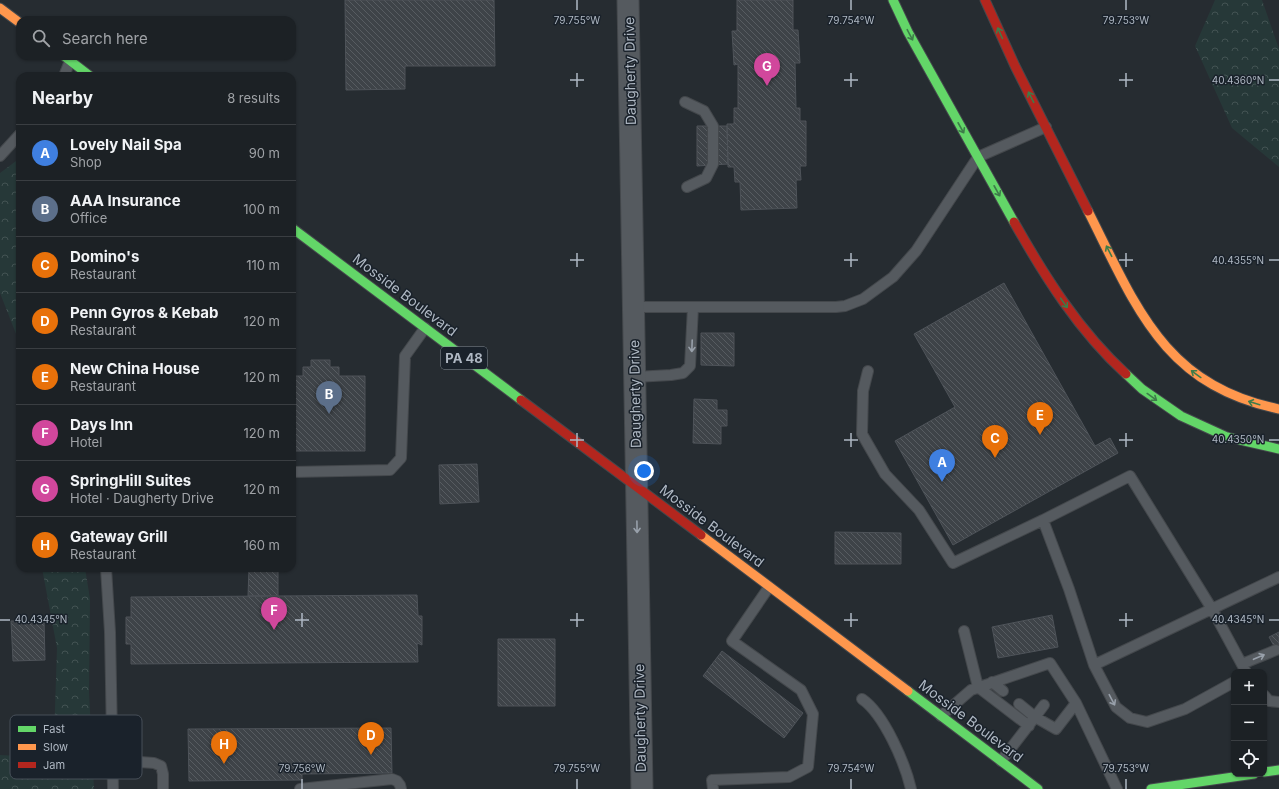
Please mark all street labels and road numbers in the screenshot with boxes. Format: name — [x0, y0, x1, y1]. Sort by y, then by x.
street label: Daugherty Drive — [620, 17, 639, 125]
street label: Mosside Boulevard — [350, 250, 461, 339]
street label: Daugherty Drive — [625, 340, 644, 448]
road number: PA 48 — [441, 347, 487, 369]
street label: Mosside Boulevard — [657, 481, 768, 570]
street label: Daugherty Drive — [630, 664, 649, 772]
street label: Mosside Boulevard — [916, 676, 1027, 765]

